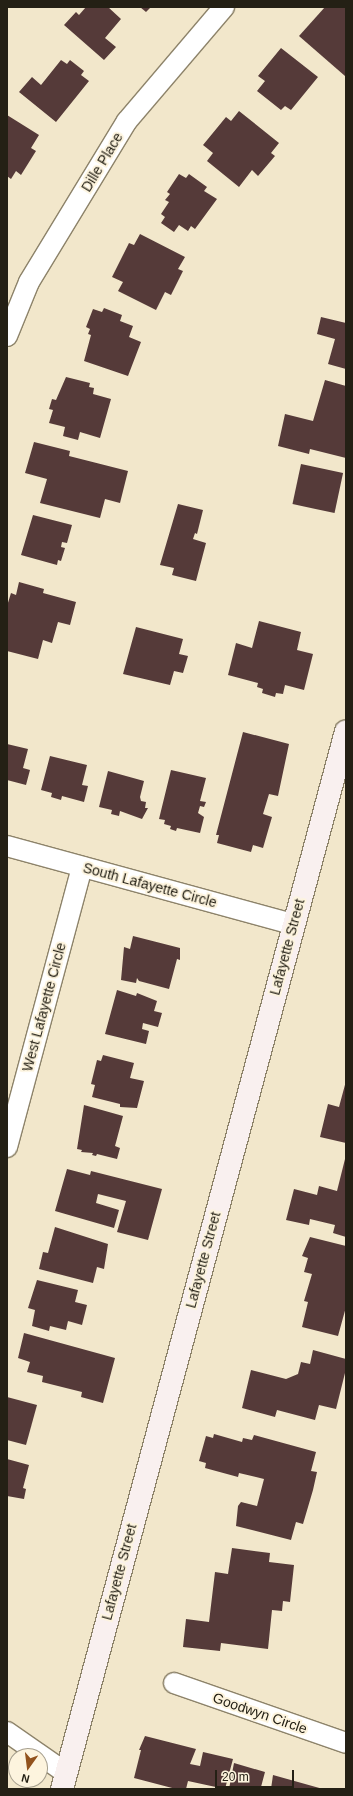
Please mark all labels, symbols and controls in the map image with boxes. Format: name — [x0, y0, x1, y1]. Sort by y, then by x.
street label: Dille Place — [78, 129, 126, 195]
street label: South Lafayette Circle — [81, 859, 219, 911]
street label: Lafayette Street — [266, 897, 308, 997]
street label: West Lafayette Circle — [19, 941, 69, 1073]
street label: Lafayette Street — [182, 1210, 224, 1310]
street label: Lafayette Street — [98, 1522, 140, 1622]
street label: Goodwyn Circle — [211, 1689, 309, 1737]
north arrow — [8, 1748, 48, 1788]
scale bar — [217, 1762, 296, 1788]
text: 20 m — [222, 1770, 249, 1784]
text: N — [20, 1772, 31, 1785]

